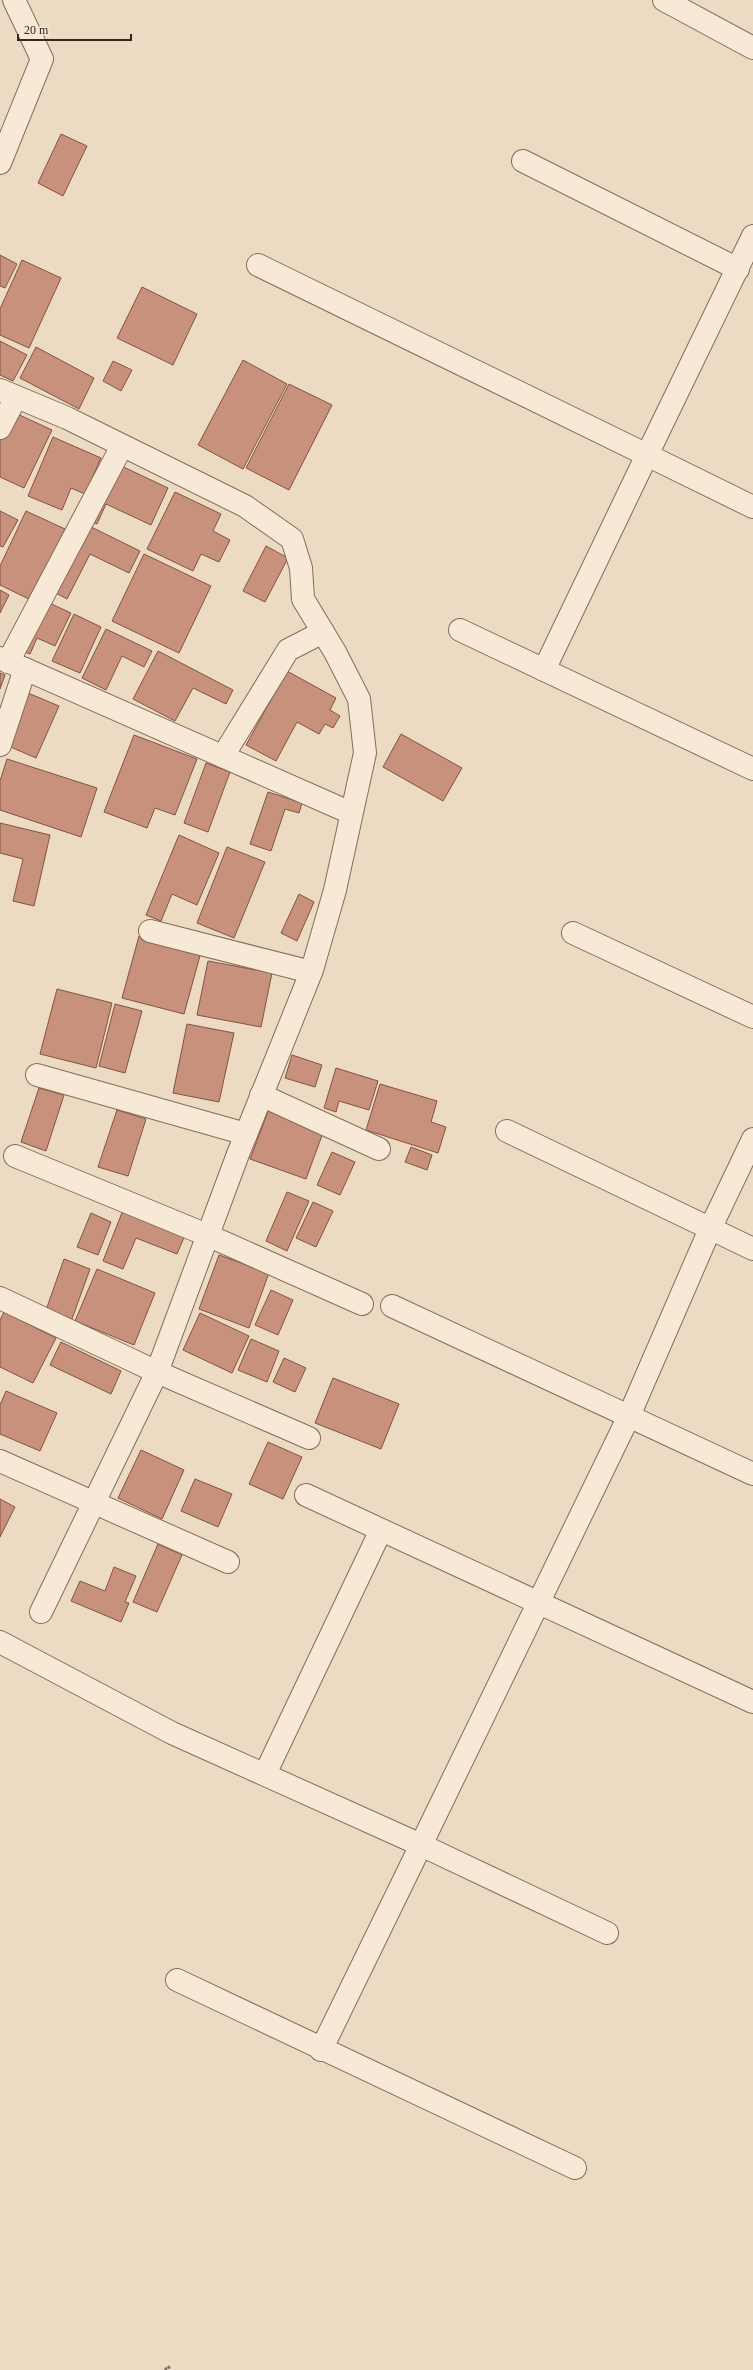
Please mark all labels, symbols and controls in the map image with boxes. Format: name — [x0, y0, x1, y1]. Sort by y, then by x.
scale bar — [18, 16, 131, 42]
text: 20 m — [24, 23, 49, 37]

